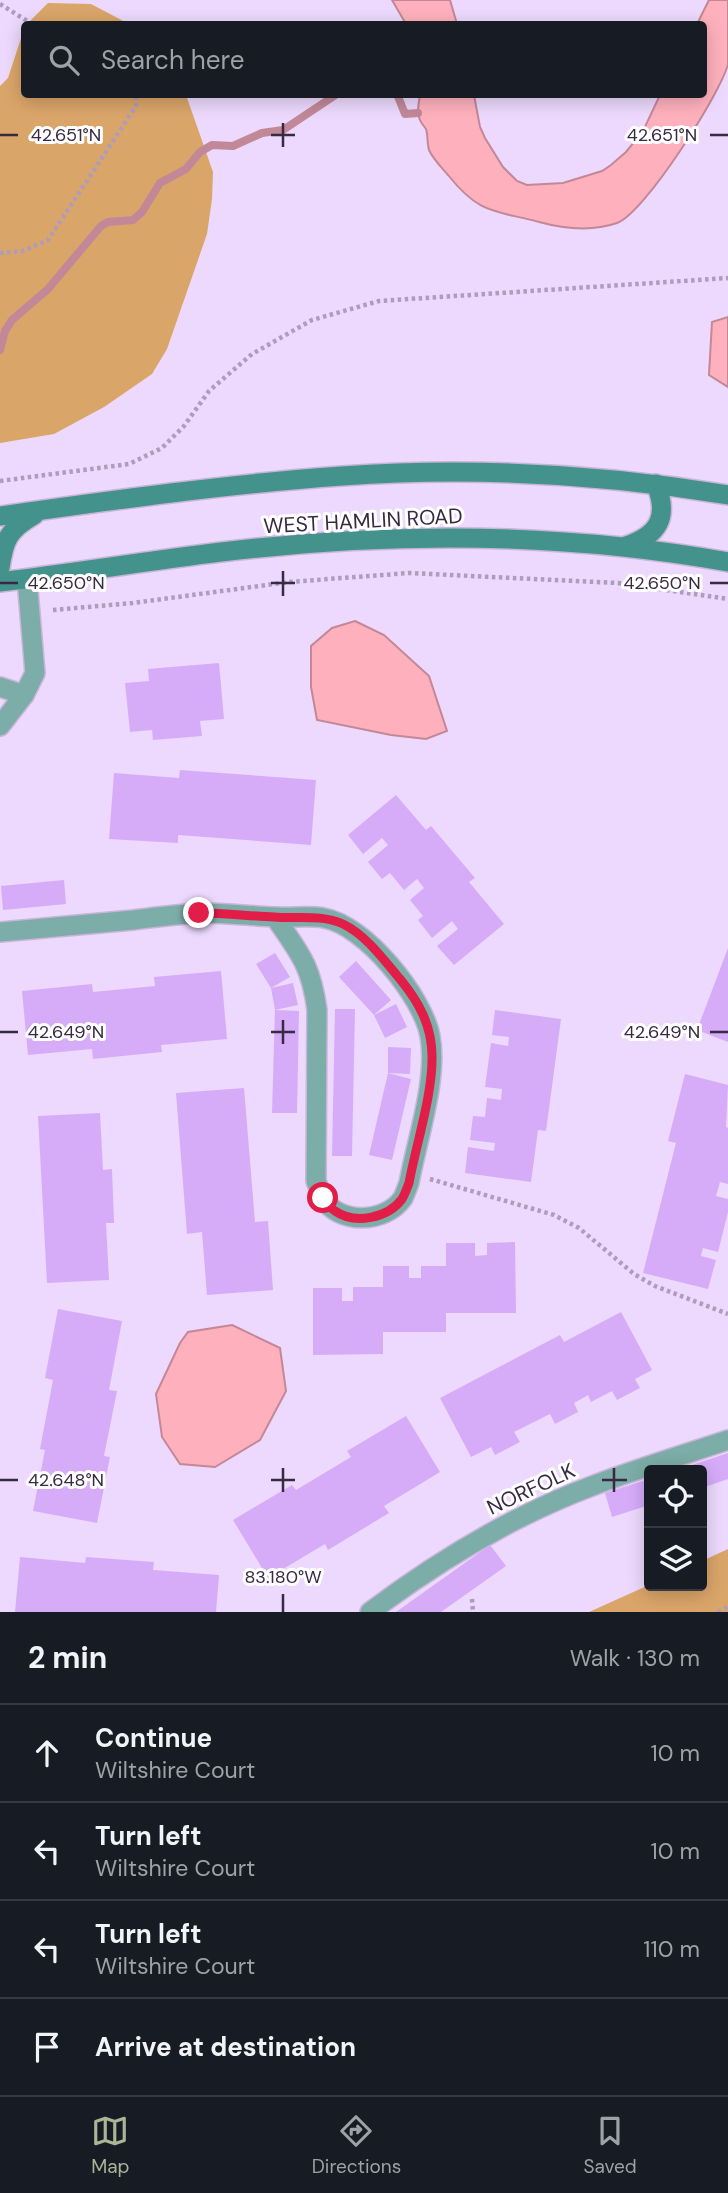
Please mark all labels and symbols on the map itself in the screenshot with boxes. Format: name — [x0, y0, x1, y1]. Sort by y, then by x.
text: 42.651°N — [31, 123, 101, 147]
text: 42.651°N — [627, 123, 697, 147]
street label: WEST HAMLIN ROAD — [263, 502, 463, 540]
text: 42.650°N — [27, 571, 105, 595]
text: 42.650°N — [623, 571, 701, 595]
route end — [183, 897, 214, 928]
text: 42.649°N — [28, 1020, 104, 1044]
text: 42.649°N — [624, 1020, 700, 1044]
route start — [307, 1182, 338, 1213]
street label: NORFOLK — [482, 1456, 580, 1522]
text: 42.648°N — [28, 1468, 104, 1492]
text: 83.180°W — [244, 1565, 322, 1589]

